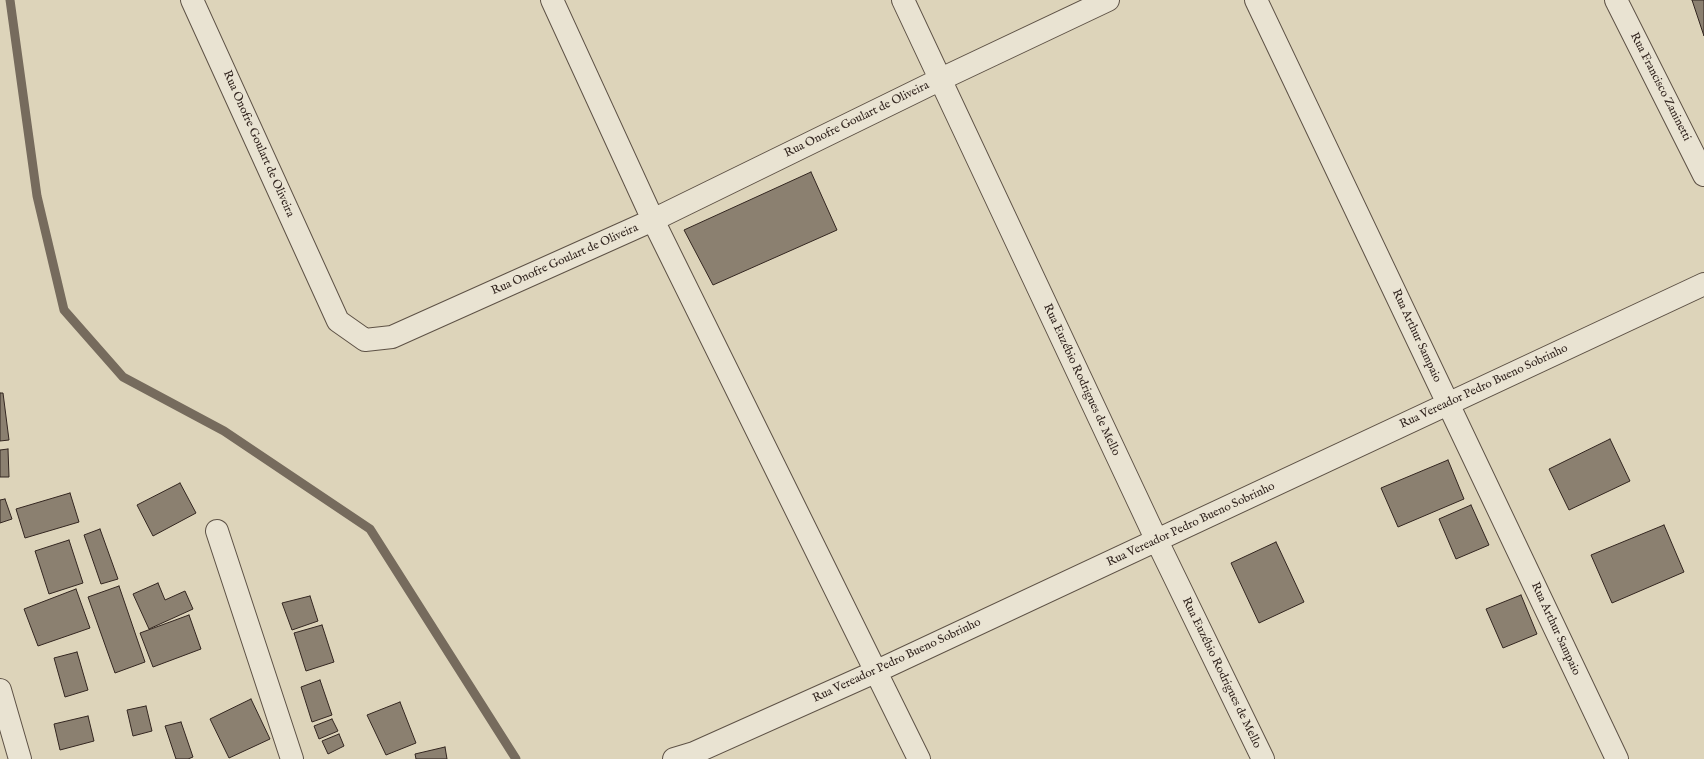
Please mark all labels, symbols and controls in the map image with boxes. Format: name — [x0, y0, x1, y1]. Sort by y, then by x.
street label: Rua Francisco Zaninetti — [1626, 30, 1694, 144]
street label: Rua Onofre Goulart de Oliveira — [219, 68, 297, 220]
street label: Rua Onofre Goulart de Oliveira — [782, 79, 932, 161]
street label: Rua Onofre Goulart de Oliveira — [489, 221, 641, 299]
street label: Rua Arthur Sampaio — [1388, 287, 1444, 385]
street label: Rua Euzébio Rodrigues de Mello — [1039, 302, 1123, 458]
street label: Rua Vereador Pedro Bueno Sobrinho — [1398, 342, 1570, 432]
street label: Rua Vereador Pedro Bueno Sobrinho — [1105, 480, 1277, 570]
street label: Rua Arthur Sampaio — [1527, 580, 1583, 678]
street label: Rua Euzébio Rodrigues de Mello — [1178, 595, 1264, 751]
street label: Rua Vereador Pedro Bueno Sobrinho — [811, 616, 983, 706]

